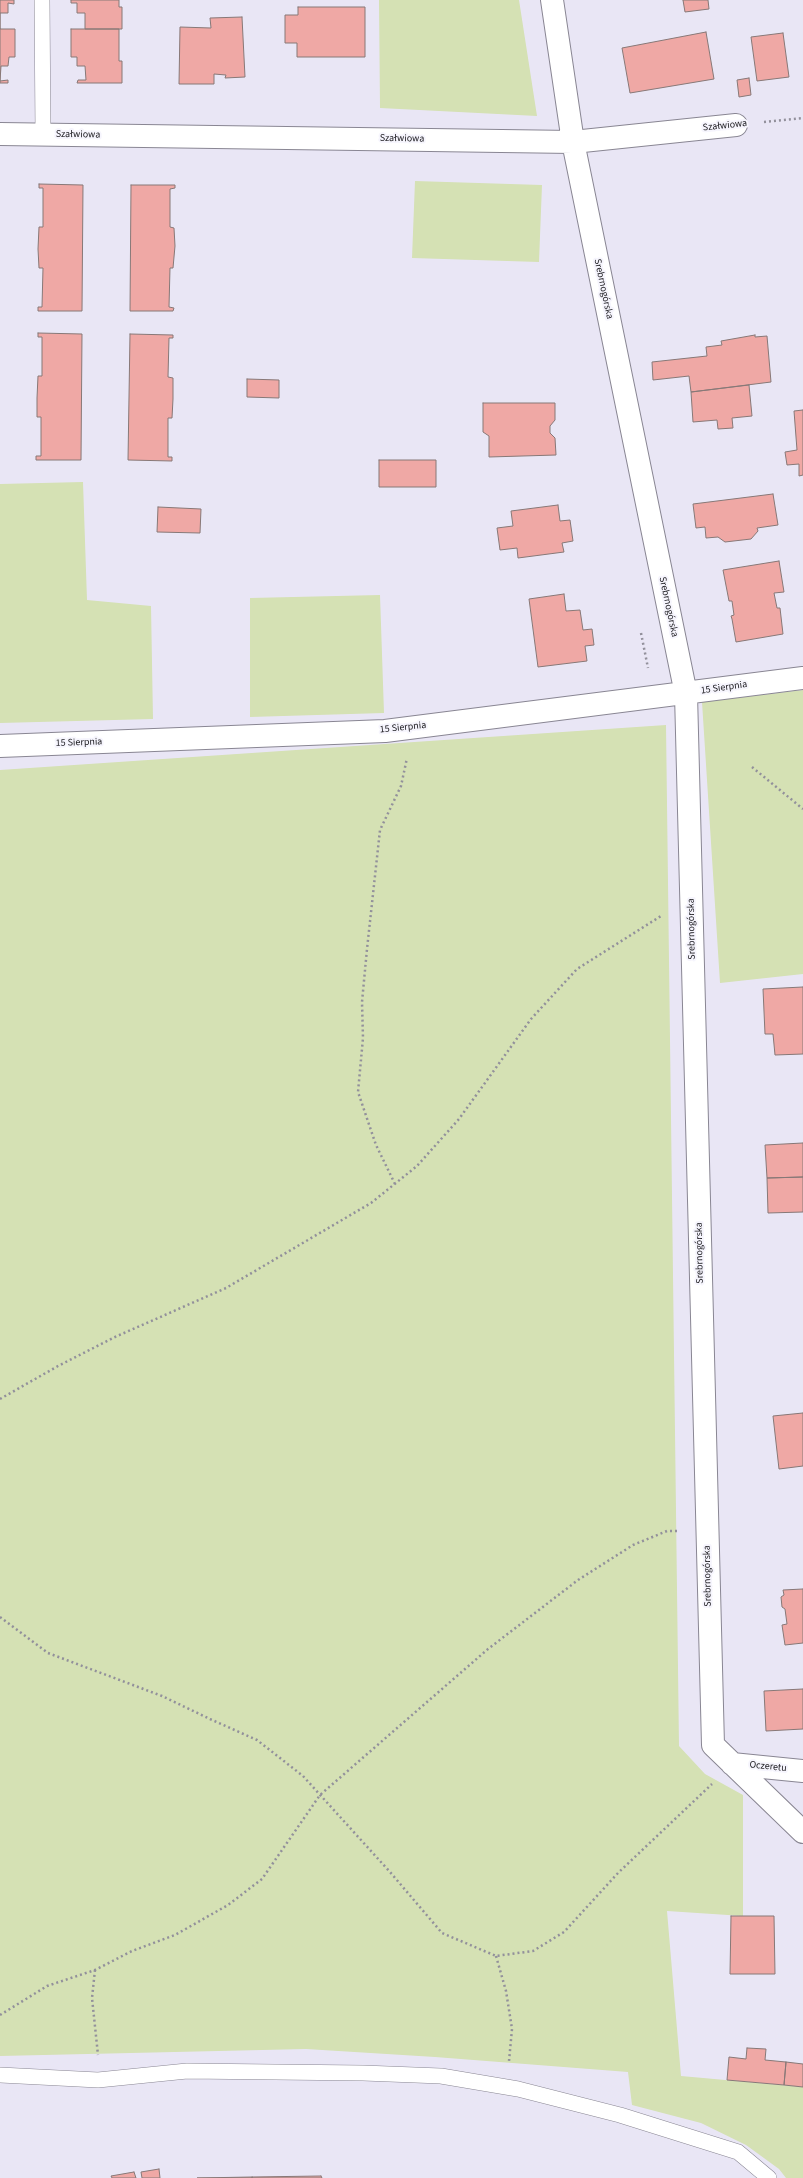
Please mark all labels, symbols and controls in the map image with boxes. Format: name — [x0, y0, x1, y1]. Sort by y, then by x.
street label: Szałwiowa — [702, 118, 748, 134]
street label: Szałwiowa — [56, 129, 100, 141]
street label: Szałwiowa — [380, 133, 424, 145]
street label: Srebrnogórska — [591, 258, 615, 320]
street label: Srebrnogórska — [656, 576, 680, 638]
street label: 15 Sierpnia — [700, 679, 748, 697]
street label: 15 Sierpnia — [379, 720, 427, 736]
street label: 15 Sierpnia — [55, 736, 103, 750]
street label: Srebrnogórska — [685, 898, 699, 960]
street label: Srebrnogórska — [693, 1222, 707, 1284]
street label: Srebrnogórska — [701, 1545, 715, 1607]
street label: Oczeretu — [749, 1759, 787, 1775]

